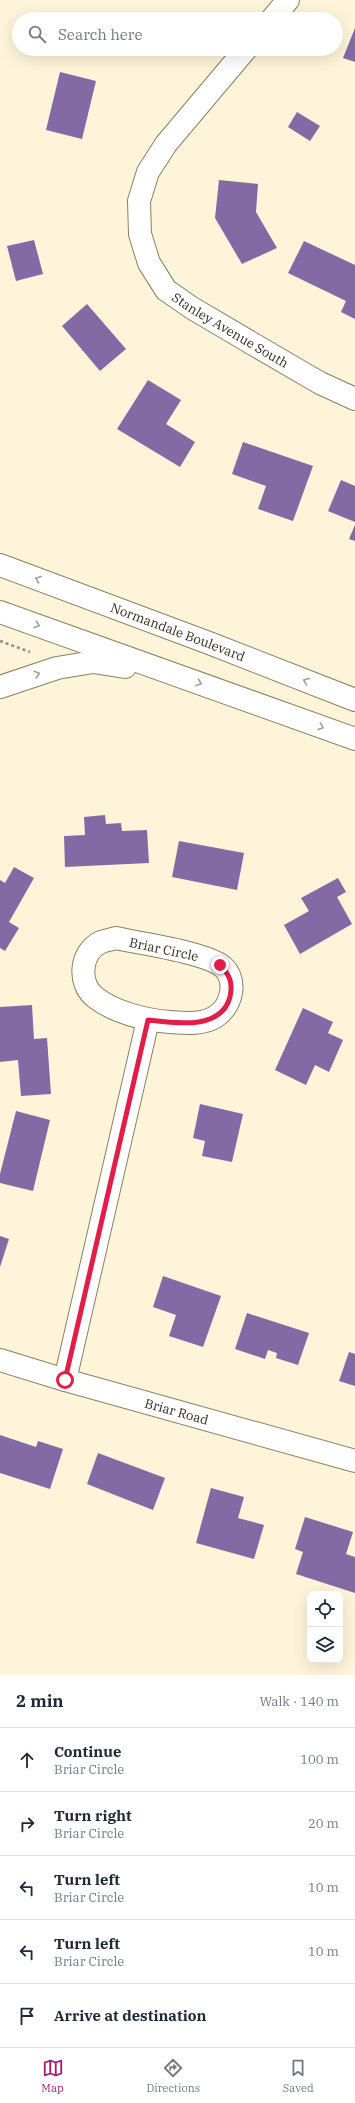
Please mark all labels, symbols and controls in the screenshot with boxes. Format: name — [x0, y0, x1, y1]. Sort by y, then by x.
search box — [12, 12, 343, 56]
icon: search — [26, 23, 48, 45]
text: Search here — [58, 25, 143, 44]
street label: Stanley Avenue South — [169, 289, 292, 372]
one-way arrow — [35, 575, 42, 583]
street label: Normandale Boulevard — [108, 599, 248, 665]
one-way arrow — [33, 621, 40, 629]
one-way arrow — [33, 670, 40, 679]
one-way arrow — [302, 678, 310, 686]
one-way arrow — [195, 679, 202, 687]
one-way arrow — [318, 722, 325, 731]
street label: Briar Circle — [128, 934, 200, 965]
route end — [211, 956, 229, 974]
route start — [56, 1371, 74, 1389]
street label: Briar Road — [143, 1395, 211, 1429]
map controls — [307, 1591, 343, 1663]
button: locate — [307, 1591, 343, 1627]
button: layers — [307, 1627, 343, 1663]
text: 2 min — [16, 1690, 64, 1712]
text: Walk · 140 m — [260, 1693, 339, 1710]
text: Continue — [54, 1742, 121, 1761]
icon: ahead — [16, 1749, 38, 1771]
text: 100 m — [300, 1751, 339, 1768]
text: Briar Circle — [54, 1761, 124, 1778]
text: Turn right — [54, 1806, 132, 1825]
icon: right — [16, 1813, 38, 1835]
text: 20 m — [308, 1815, 339, 1832]
text: Briar Circle — [54, 1825, 124, 1842]
text: Turn left — [54, 1870, 120, 1889]
icon: left — [16, 1877, 38, 1899]
text: 10 m — [308, 1879, 339, 1896]
text: Briar Circle — [54, 1889, 124, 1906]
text: Turn left — [54, 1934, 120, 1953]
icon: left — [16, 1941, 38, 1963]
text: 10 m — [308, 1943, 339, 1960]
text: Briar Circle — [54, 1953, 124, 1970]
icon: arrive — [16, 2005, 38, 2027]
text: Arrive at destination — [54, 2006, 206, 2025]
tab: Map — [41, 2057, 64, 2095]
tab: Directions — [146, 2057, 200, 2095]
tab: Saved — [283, 2057, 314, 2095]

